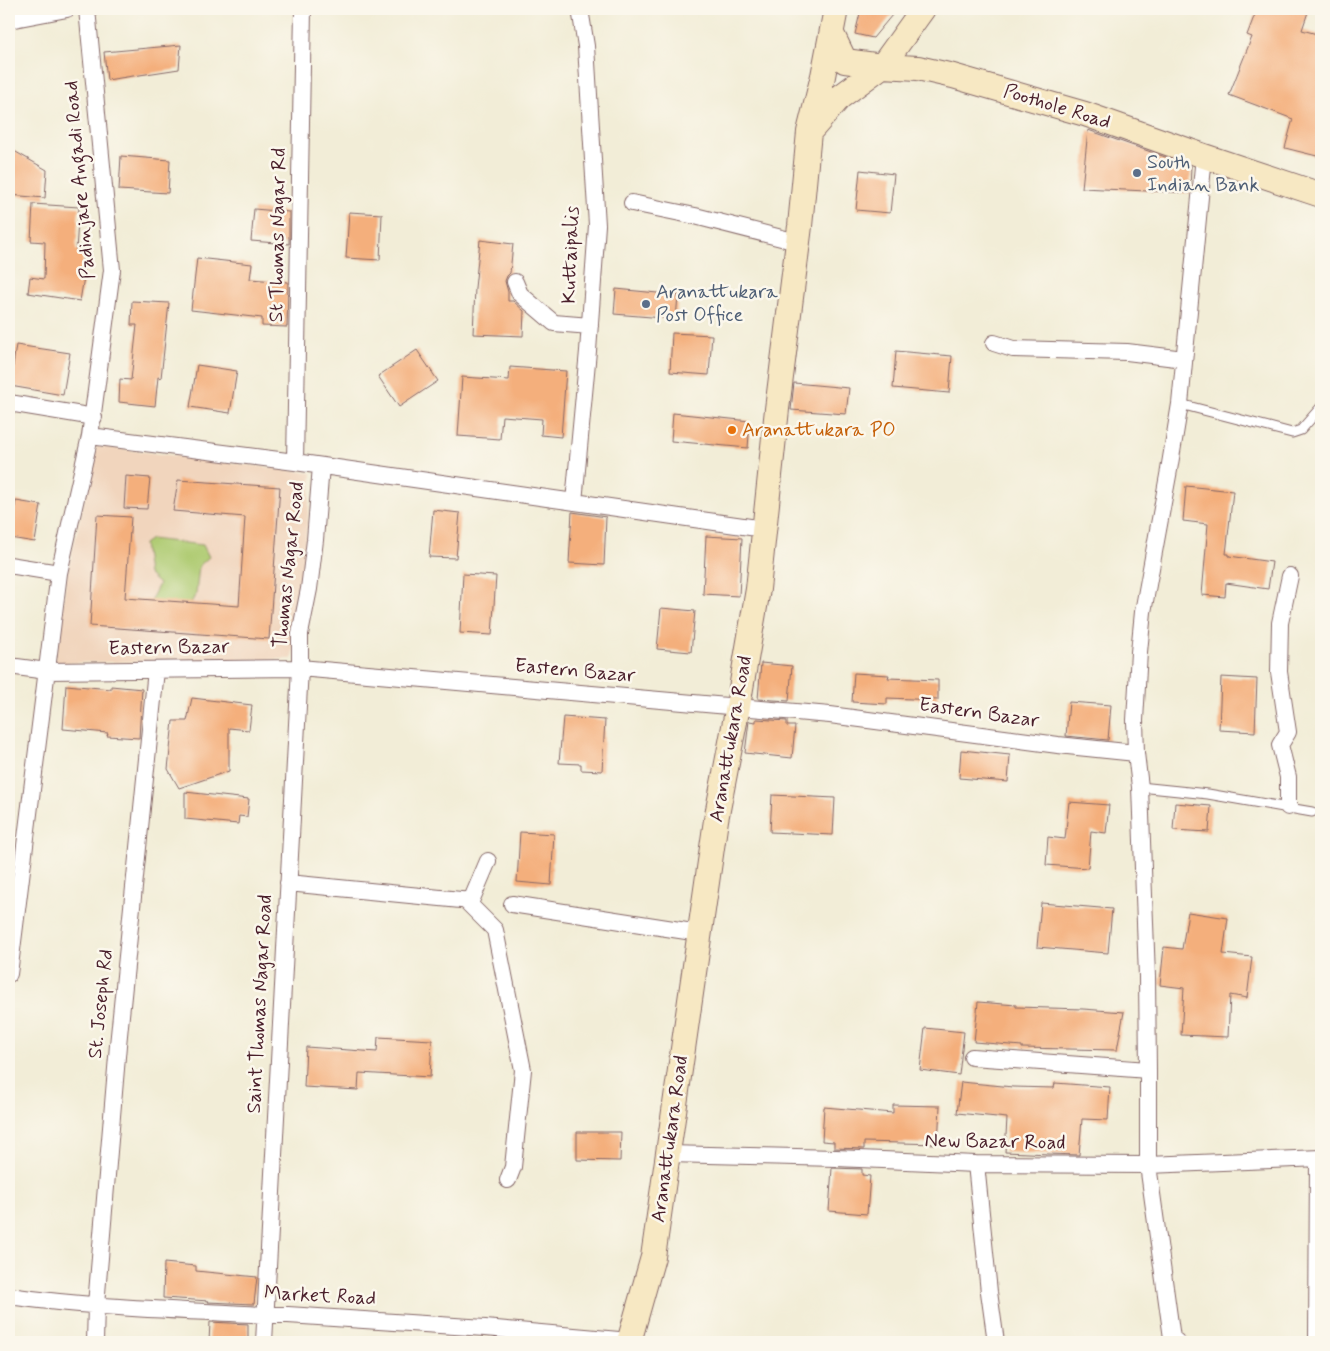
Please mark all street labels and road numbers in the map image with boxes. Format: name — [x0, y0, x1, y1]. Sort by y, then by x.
street label: Poothole Road — [1000, 78, 1114, 136]
street label: Padinjare Angadi Road — [58, 79, 104, 280]
street label: St Thomas Nagar Rd — [263, 147, 293, 323]
street label: Kuttaipalis — [556, 205, 586, 304]
street label: Thomas Nagar Road — [267, 480, 311, 650]
street label: Eastern Bazar — [108, 633, 230, 663]
street label: Eastern Bazar — [514, 652, 637, 690]
street label: Aranattukara Road — [703, 654, 759, 824]
street label: Eastern Bazar — [917, 691, 1042, 735]
street label: Saint Thomas Nagar Road — [241, 894, 279, 1114]
street label: St. Joseph Rd — [82, 948, 120, 1060]
street label: Aranattukara Road — [645, 1054, 695, 1224]
street label: New Bazar Road — [924, 1127, 1066, 1157]
street label: Market Road — [263, 1280, 377, 1312]

